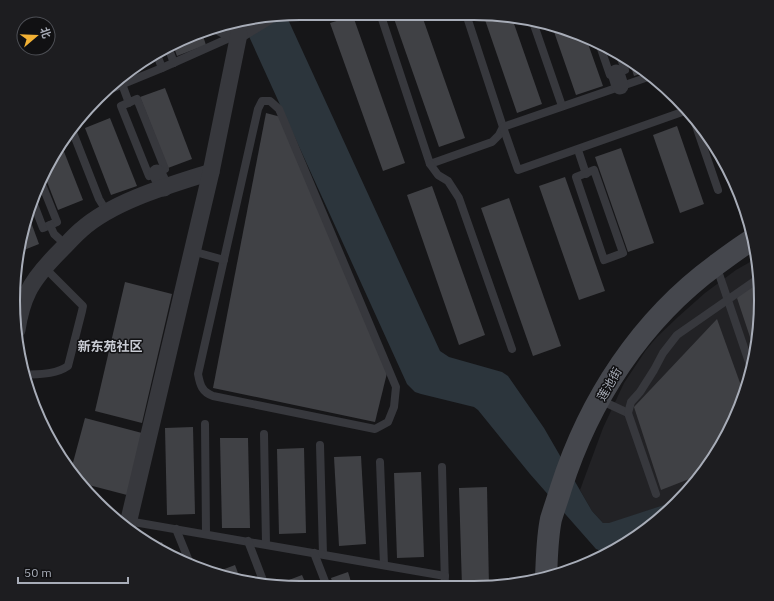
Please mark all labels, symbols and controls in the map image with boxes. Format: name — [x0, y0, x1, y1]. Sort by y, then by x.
north arrow — [16, 16, 56, 56]
text: 北 — [37, 25, 54, 40]
district label: 新东苑社区 — [77, 338, 143, 355]
street label: 莲池街 — [594, 365, 624, 403]
scale bar — [18, 559, 128, 585]
text: 50 m — [24, 565, 52, 580]

